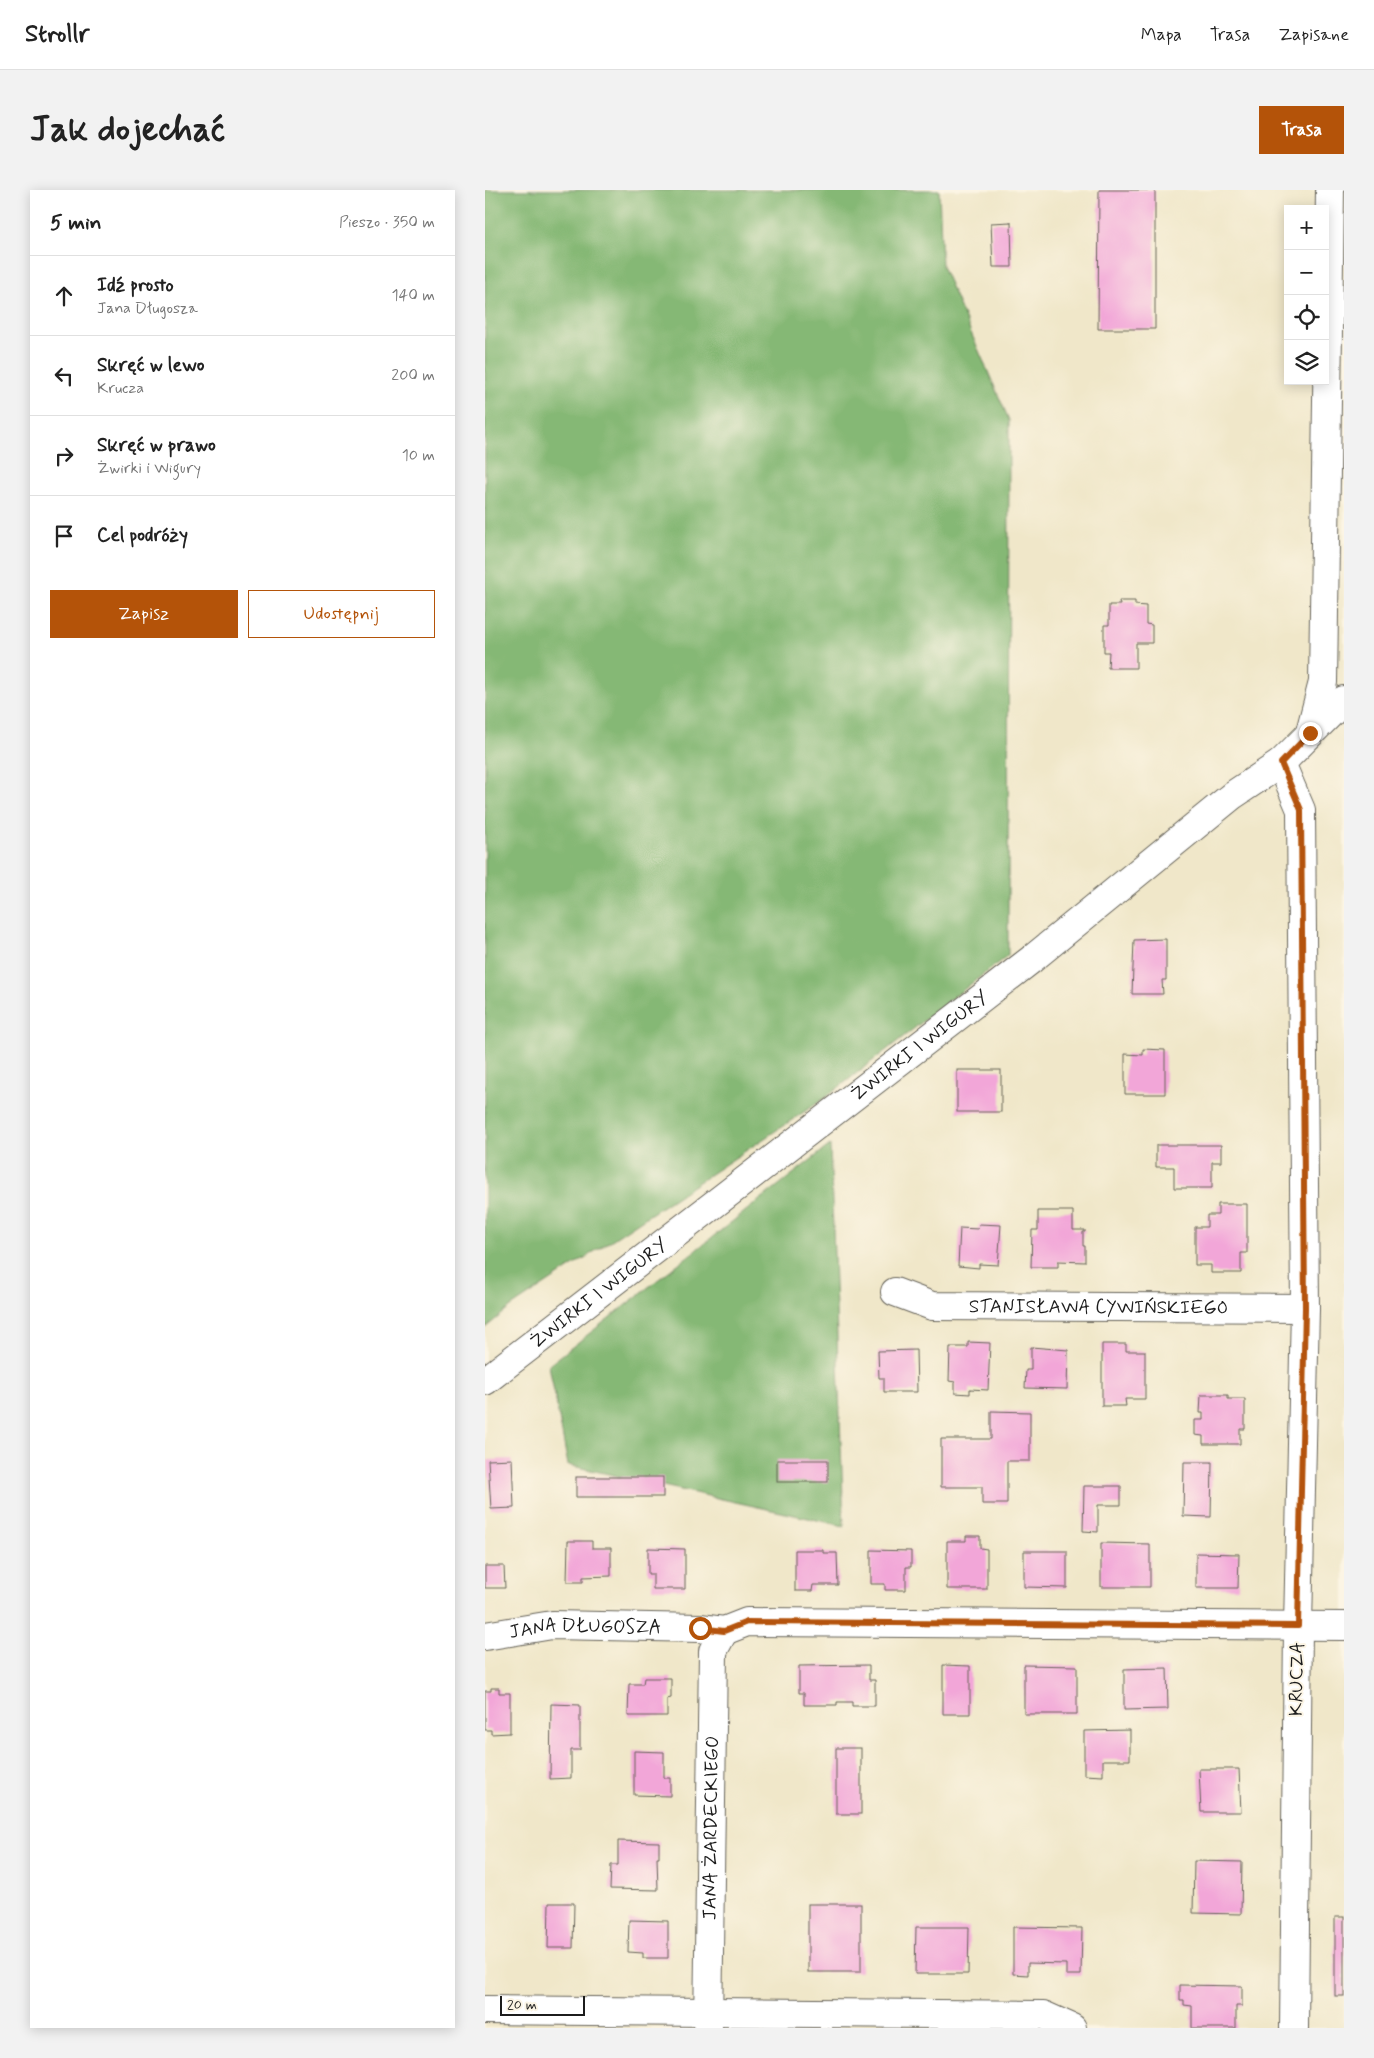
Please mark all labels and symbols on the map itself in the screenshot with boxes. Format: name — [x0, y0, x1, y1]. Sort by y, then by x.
route end — [1299, 722, 1322, 745]
street label: ŻWIRKI I WIGURY — [846, 985, 994, 1107]
street label: ŻWIRKI I WIGURY — [525, 1232, 673, 1354]
street label: STANISŁAWA CYWIŃSKIEGO — [969, 1294, 1228, 1320]
street label: JANA DŁUGOSZA — [507, 1612, 662, 1644]
route start — [689, 1617, 712, 1640]
street label: KRUCZA — [1284, 1642, 1310, 1716]
street label: JANA ŻARDECKIEGO — [697, 1736, 724, 1920]
scale bar — [500, 1993, 585, 2016]

